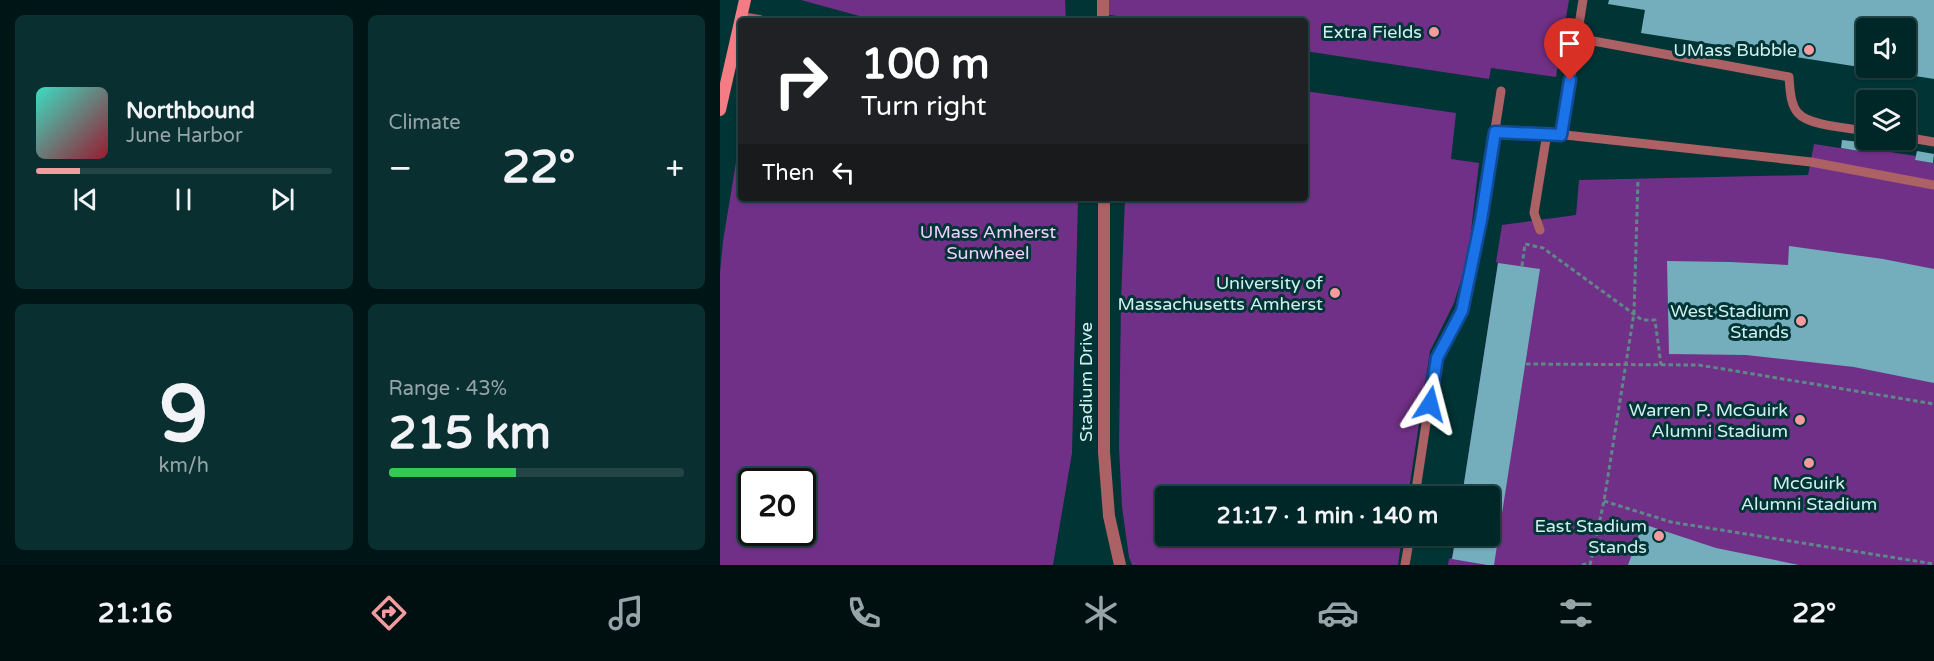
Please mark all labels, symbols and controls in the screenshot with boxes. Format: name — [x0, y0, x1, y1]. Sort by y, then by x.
pin — [1544, 18, 1595, 80]
map controls — [1856, 18, 1916, 150]
button: sound — [1856, 18, 1916, 78]
place label: Extra Fields — [1322, 21, 1422, 43]
marker: Extra Fields — [1427, 25, 1441, 39]
icon: arrive — [1553, 27, 1586, 60]
text: 100 m — [861, 39, 990, 90]
place label: UMass Bubble — [1673, 39, 1797, 61]
icon: right — [762, 42, 840, 120]
marker: UMass Bubble — [1802, 43, 1816, 57]
text: Turn right — [861, 90, 987, 123]
button: layers — [1856, 90, 1916, 150]
text: Northbound — [126, 98, 255, 124]
text: Climate — [389, 111, 461, 135]
text: June Harbor — [126, 124, 243, 148]
text: 22° — [502, 141, 575, 195]
text: − — [389, 149, 412, 188]
text: + — [665, 149, 684, 188]
icon: left — [827, 156, 860, 189]
text: Then — [762, 160, 815, 186]
icon: previous — [69, 183, 102, 216]
icon: pause — [167, 183, 200, 216]
icon: next — [266, 183, 299, 216]
park label: UMass Amherst Sunwheel — [920, 221, 1056, 264]
place label: University of Massachusetts Amherst — [1117, 272, 1323, 315]
marker: University of Massachusetts Amherst — [1328, 286, 1342, 300]
place label: West Stadium Stands — [1670, 300, 1789, 343]
marker: West Stadium Stands — [1794, 314, 1808, 328]
street label: Stadium Drive — [1075, 322, 1097, 442]
text: 9 — [159, 368, 208, 462]
position arrow — [1398, 372, 1462, 436]
text: Range · 43% — [389, 377, 507, 401]
place label: Warren P. McGuirk Alumni Stadium — [1629, 399, 1788, 442]
text: 215 km — [389, 407, 551, 461]
marker: Warren P. McGuirk Alumni Stadium — [1793, 413, 1807, 427]
text: km/h — [159, 454, 209, 478]
marker: McGuirk Alumni Stadium — [1802, 456, 1816, 470]
speed limit sign: 20 — [738, 468, 816, 546]
place label: McGuirk Alumni Stadium — [1741, 472, 1877, 515]
text: 21:17 · 1 min · 140 m — [1217, 503, 1438, 529]
place label: East Stadium Stands — [1534, 515, 1647, 558]
marker: East Stadium Stands — [1652, 529, 1666, 543]
icon: directions — [368, 592, 410, 634]
icon: music — [605, 592, 647, 634]
icon: phone — [843, 592, 885, 634]
icon: climate — [1080, 592, 1122, 634]
icon: car — [1317, 592, 1359, 634]
icon: filters — [1555, 592, 1597, 634]
text: 21:16 — [98, 597, 173, 630]
text: 22° — [1792, 597, 1836, 630]

